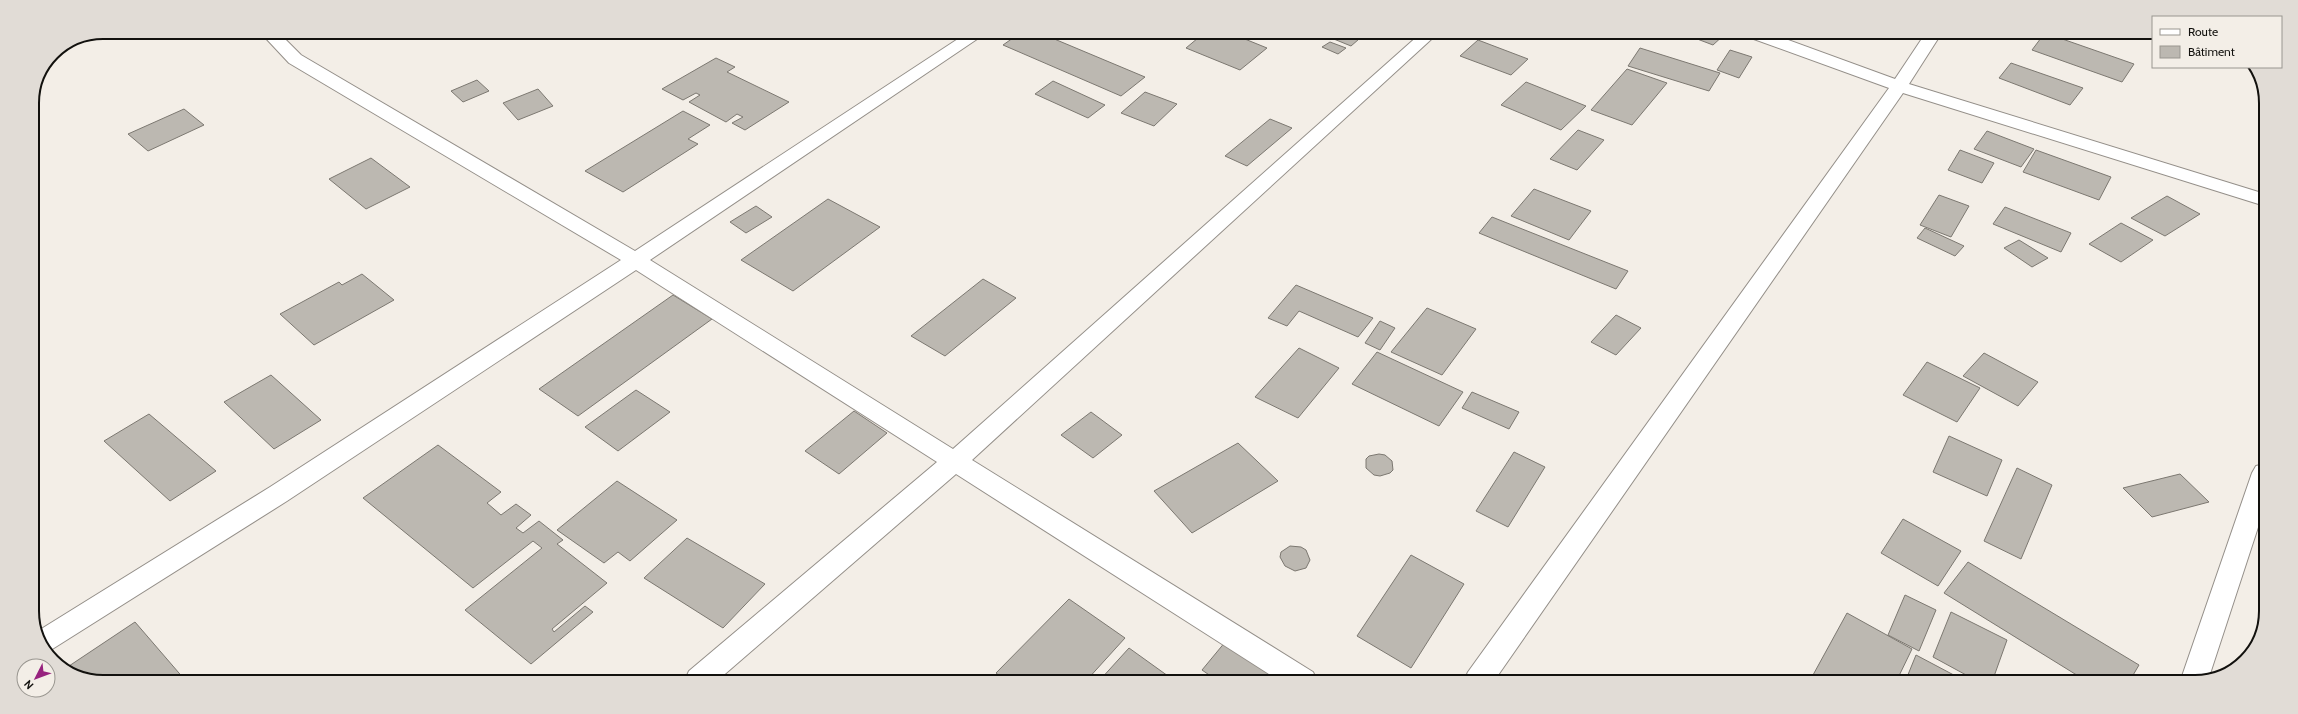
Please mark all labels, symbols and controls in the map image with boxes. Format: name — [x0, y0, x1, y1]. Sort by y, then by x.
legend — [2152, 16, 2282, 68]
text: Route — [2188, 24, 2218, 39]
text: Bâtiment — [2188, 44, 2235, 59]
north arrow — [16, 658, 56, 698]
text: N — [21, 677, 36, 692]

